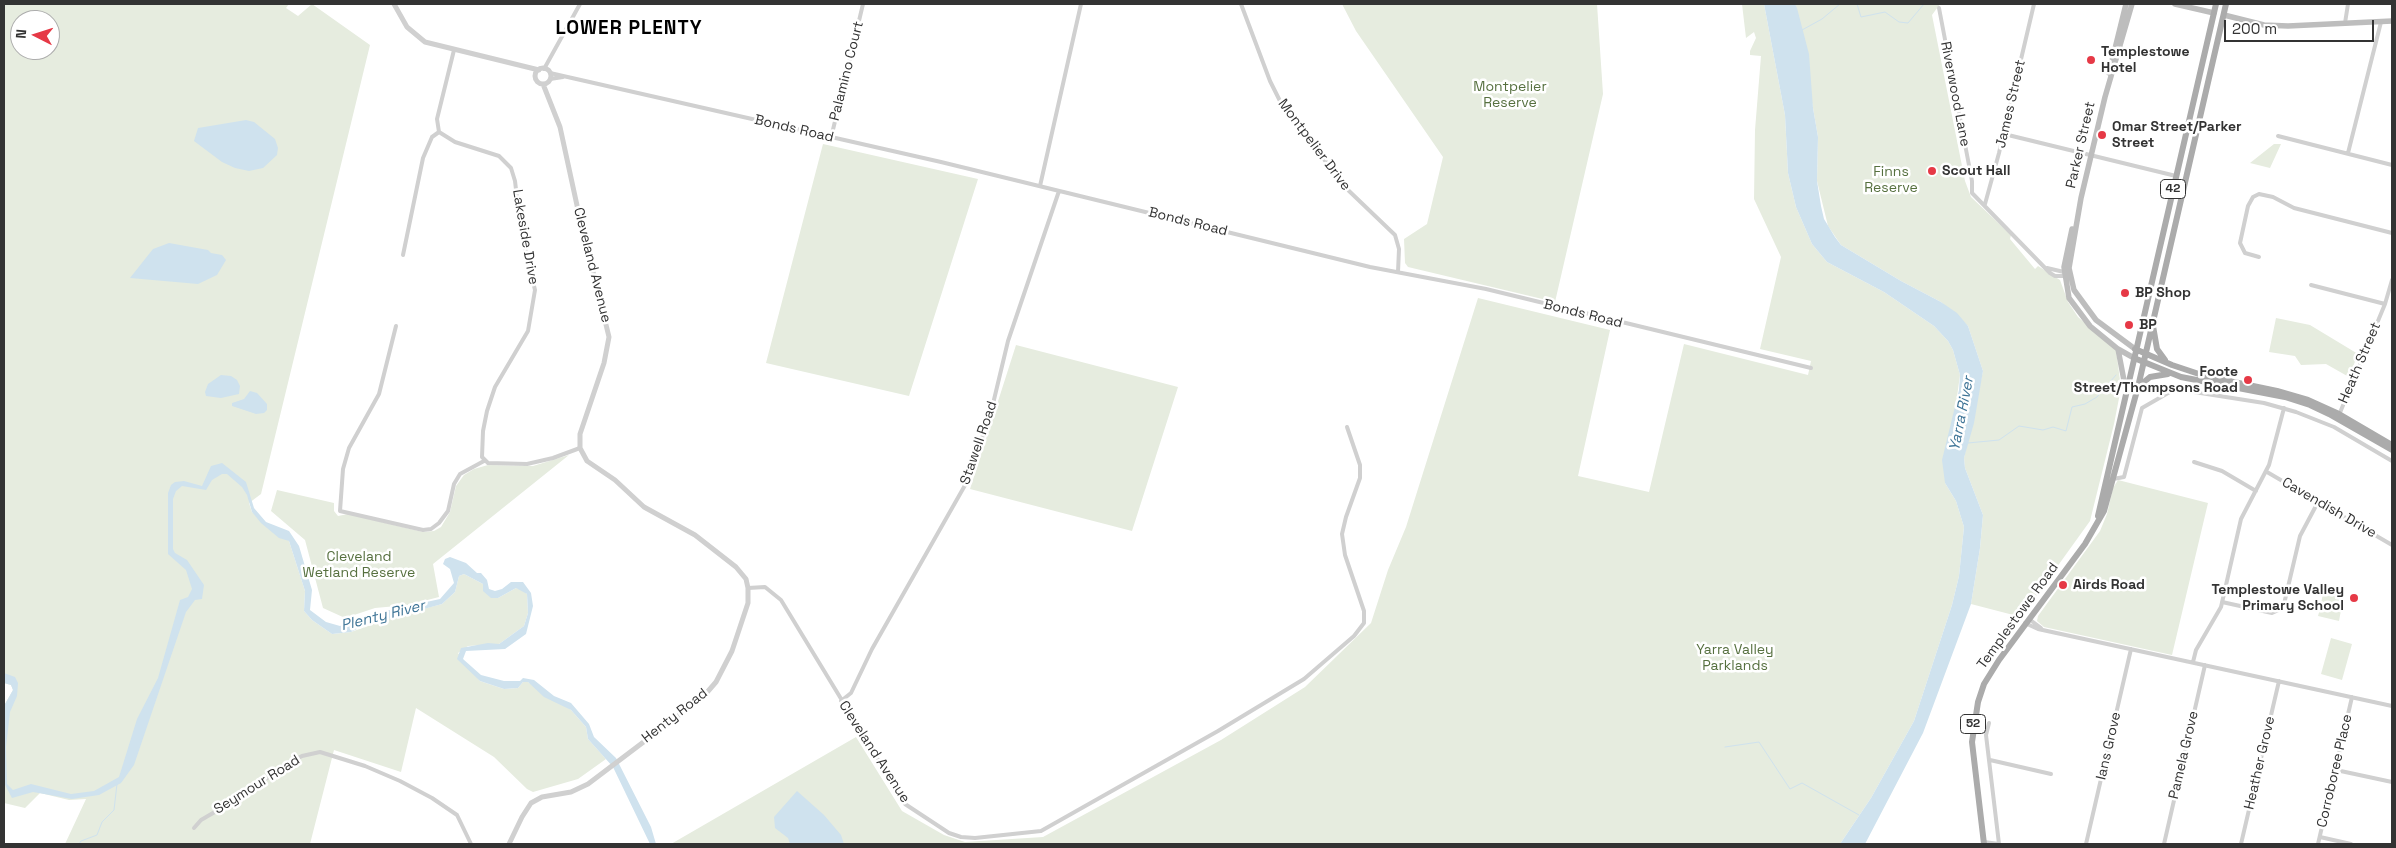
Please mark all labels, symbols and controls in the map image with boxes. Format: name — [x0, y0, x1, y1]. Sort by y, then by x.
north arrow — [10, 10, 60, 60]
scale bar — [2226, 10, 2376, 42]
district label: LOWER PLENTY — [554, 18, 704, 40]
street label: Palamino Court — [827, 19, 867, 123]
text: 200 m — [2232, 19, 2277, 38]
text: N — [12, 28, 30, 39]
street label: Riverwood Lane — [1937, 40, 1973, 148]
place label: Templestowe Hotel — [2101, 44, 2190, 76]
marker: Templestowe Hotel — [2085, 54, 2097, 66]
street label: James Street — [1993, 58, 2029, 150]
park label: Montpelier Reserve — [1473, 79, 1547, 111]
street label: Montpelier Drive — [1274, 96, 1354, 194]
street label: Parker Street — [2063, 100, 2099, 190]
street label: Bonds Road — [753, 112, 835, 146]
place label: Omar Street/Parker Street — [2112, 119, 2242, 152]
marker: Omar Street/Parker Street — [2096, 129, 2108, 141]
place label: Scout Hall — [1942, 163, 2011, 179]
park label: Finns Reserve — [1864, 164, 1918, 196]
marker: Scout Hall — [1926, 165, 1938, 177]
road number: 42 — [2160, 180, 2186, 198]
street label: Lakeside Drive — [508, 188, 542, 286]
street label: Bonds Road — [1147, 204, 1229, 240]
street label: Cleveland Avenue — [570, 206, 614, 324]
place label: BP Shop — [2135, 285, 2191, 301]
marker: BP Shop — [2119, 287, 2131, 299]
street label: Bonds Road — [1542, 296, 1624, 332]
place label: BP — [2139, 317, 2157, 333]
marker: BP — [2123, 319, 2135, 331]
street label: Heath Street — [2335, 320, 2385, 406]
place label: Foote Street/Thompsons Road — [2074, 364, 2238, 397]
marker: Foote Street/Thompsons Road — [2242, 374, 2254, 386]
water label: Yarra River — [1946, 375, 1978, 453]
street label: Stawell Road — [957, 399, 1001, 487]
street label: Cavendish Drive — [2279, 474, 2379, 542]
park label: Cleveland Wetland Reserve — [303, 549, 415, 582]
street label: Templestowe Road — [1974, 560, 2062, 672]
place label: Airds Road — [2073, 577, 2145, 593]
marker: Airds Road — [2057, 579, 2069, 591]
place label: Templestowe Valley Primary School — [2211, 582, 2344, 614]
marker: Templestowe Valley Primary School — [2348, 592, 2360, 604]
water label: Plenty River — [339, 597, 427, 635]
park label: Yarra Valley Parklands — [1696, 642, 1774, 674]
street label: Henty Road — [639, 685, 711, 747]
street label: Cleveland Avenue — [835, 698, 913, 806]
street label: Pamela Grove — [2166, 709, 2202, 801]
street label: Ians Grove — [2093, 710, 2125, 782]
street label: Corroboree Place — [2314, 713, 2356, 829]
road number: 52 — [1960, 714, 1986, 734]
street label: Heather Grove — [2241, 715, 2279, 811]
street label: Seymour Road — [211, 752, 303, 818]

